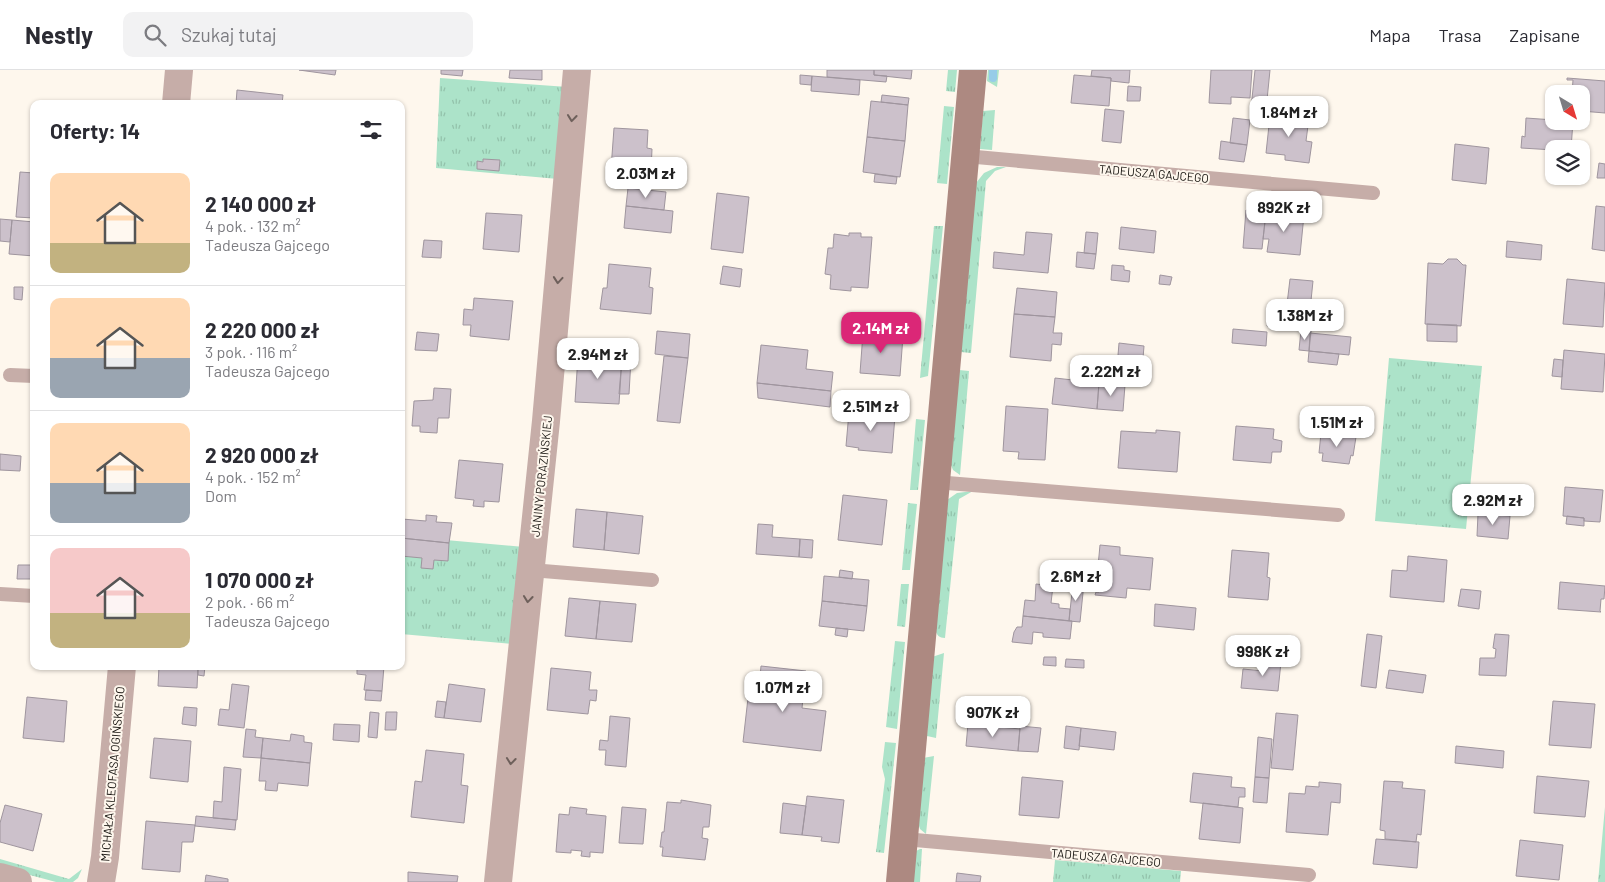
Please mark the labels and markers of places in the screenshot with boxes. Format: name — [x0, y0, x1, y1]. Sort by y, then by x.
pin: 1.84M zł — [1237, 96, 1341, 138]
pin: 2.03M zł — [594, 156, 698, 199]
pin: 892K zł — [1238, 190, 1330, 233]
pin: 1.38M zł — [1253, 298, 1357, 341]
pin: 2.14M zł — [829, 312, 933, 354]
pin: 2.94M zł — [546, 338, 650, 380]
pin: 2.22M zł — [1059, 354, 1163, 397]
pin: 2.51M zł — [819, 390, 923, 432]
pin: 1.51M zł — [1285, 406, 1389, 448]
pin: 2.92M zł — [1441, 484, 1545, 526]
pin: 2.6M zł — [1030, 560, 1122, 602]
pin: 998K zł — [1217, 634, 1309, 677]
pin: 1.07M zł — [731, 670, 835, 713]
pin: 907K zł — [947, 696, 1039, 738]

